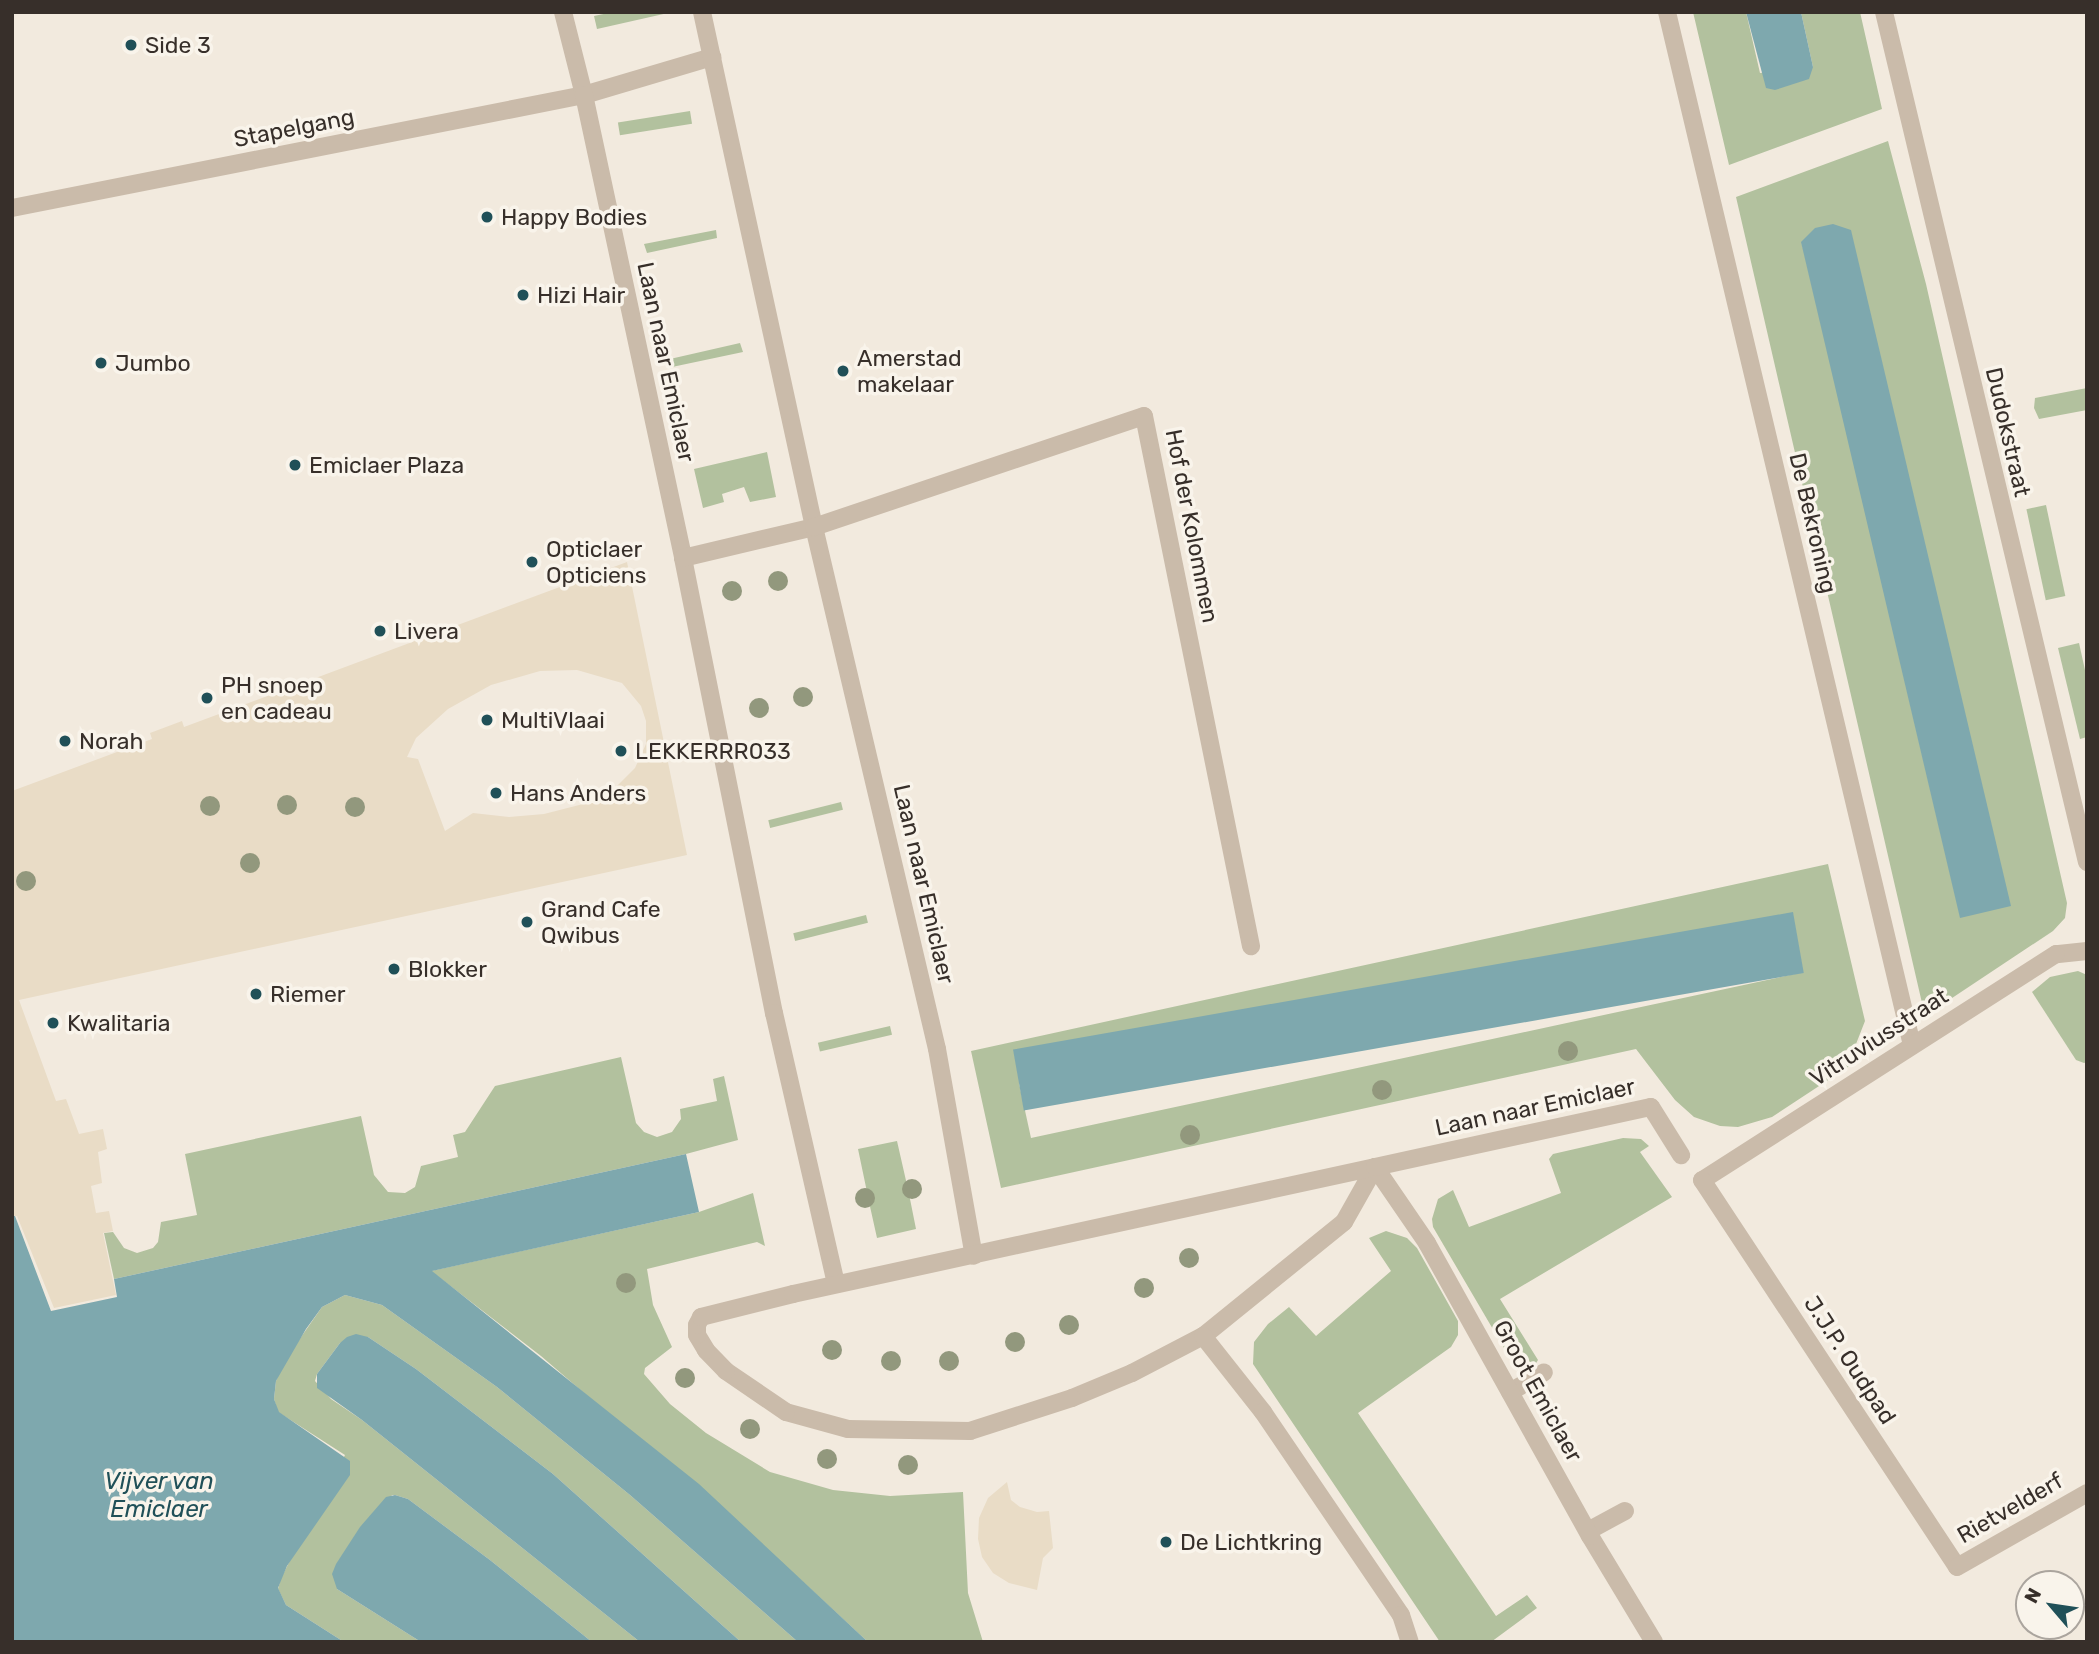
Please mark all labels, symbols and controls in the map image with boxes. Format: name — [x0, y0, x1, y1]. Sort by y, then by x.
place label: Side 3 — [145, 31, 211, 59]
marker: Side 3 — [123, 37, 139, 53]
street label: Stapelgang — [231, 103, 357, 153]
place label: Happy Bodies — [501, 203, 648, 231]
marker: Happy Bodies — [479, 209, 495, 225]
street label: Laan naar Emiclaer — [631, 259, 701, 465]
place label: Hizi Hair — [537, 281, 625, 309]
marker: Hizi Hair — [515, 287, 531, 303]
place label: Amerstad makelaar — [857, 344, 962, 398]
place label: Jumbo — [115, 349, 191, 377]
marker: Jumbo — [93, 355, 109, 371]
marker: Amerstad makelaar — [835, 363, 851, 379]
street label: Dudokstraat — [1980, 365, 2036, 499]
street label: Hof der Kolommen — [1160, 426, 1224, 626]
street label: De Bekroning — [1783, 450, 1843, 596]
place label: Emiclaer Plaza — [309, 451, 465, 479]
marker: Emiclaer Plaza — [287, 457, 303, 473]
place label: Opticlaer Opticiens — [546, 535, 647, 589]
marker: Opticlaer Opticiens — [524, 554, 540, 570]
place label: Livera — [394, 617, 459, 645]
marker: Livera — [372, 623, 388, 639]
place label: PH snoep en cadeau — [221, 671, 332, 725]
marker: PH snoep en cadeau — [199, 690, 215, 706]
place label: MultiVlaai — [501, 706, 605, 734]
marker: MultiVlaai — [479, 712, 495, 728]
place label: Norah — [79, 727, 143, 755]
marker: Norah — [57, 733, 73, 749]
place label: LEKKERRR033 — [635, 737, 791, 765]
marker: LEKKERRR033 — [613, 743, 629, 759]
place label: Hans Anders — [510, 779, 647, 807]
street label: Laan naar Emiclaer — [888, 781, 960, 987]
marker: Hans Anders — [488, 785, 504, 801]
place label: Grand Cafe Qwibus — [541, 895, 661, 949]
marker: Grand Cafe Qwibus — [519, 914, 535, 930]
place label: Blokker — [408, 955, 487, 983]
marker: Blokker — [386, 961, 402, 977]
place label: Riemer — [270, 980, 346, 1008]
street label: Vitruviusstraat — [1805, 982, 1953, 1092]
marker: Riemer — [248, 986, 264, 1002]
place label: Kwalitaria — [67, 1009, 170, 1037]
marker: Kwalitaria — [45, 1015, 61, 1031]
street label: Laan naar Emiclaer — [1432, 1072, 1638, 1142]
street label: J.J.P. Oudpad — [1798, 1291, 1902, 1429]
street label: Groot Emiclaer — [1488, 1315, 1588, 1467]
street label: Rietvelderf — [1952, 1467, 2068, 1549]
water label: Vijver van Emiclaer — [104, 1468, 214, 1524]
place label: De Lichtkring — [1180, 1528, 1322, 1556]
marker: De Lichtkring — [1158, 1534, 1174, 1550]
north arrow — [2015, 1570, 2085, 1640]
text: N — [2020, 1584, 2046, 1607]

